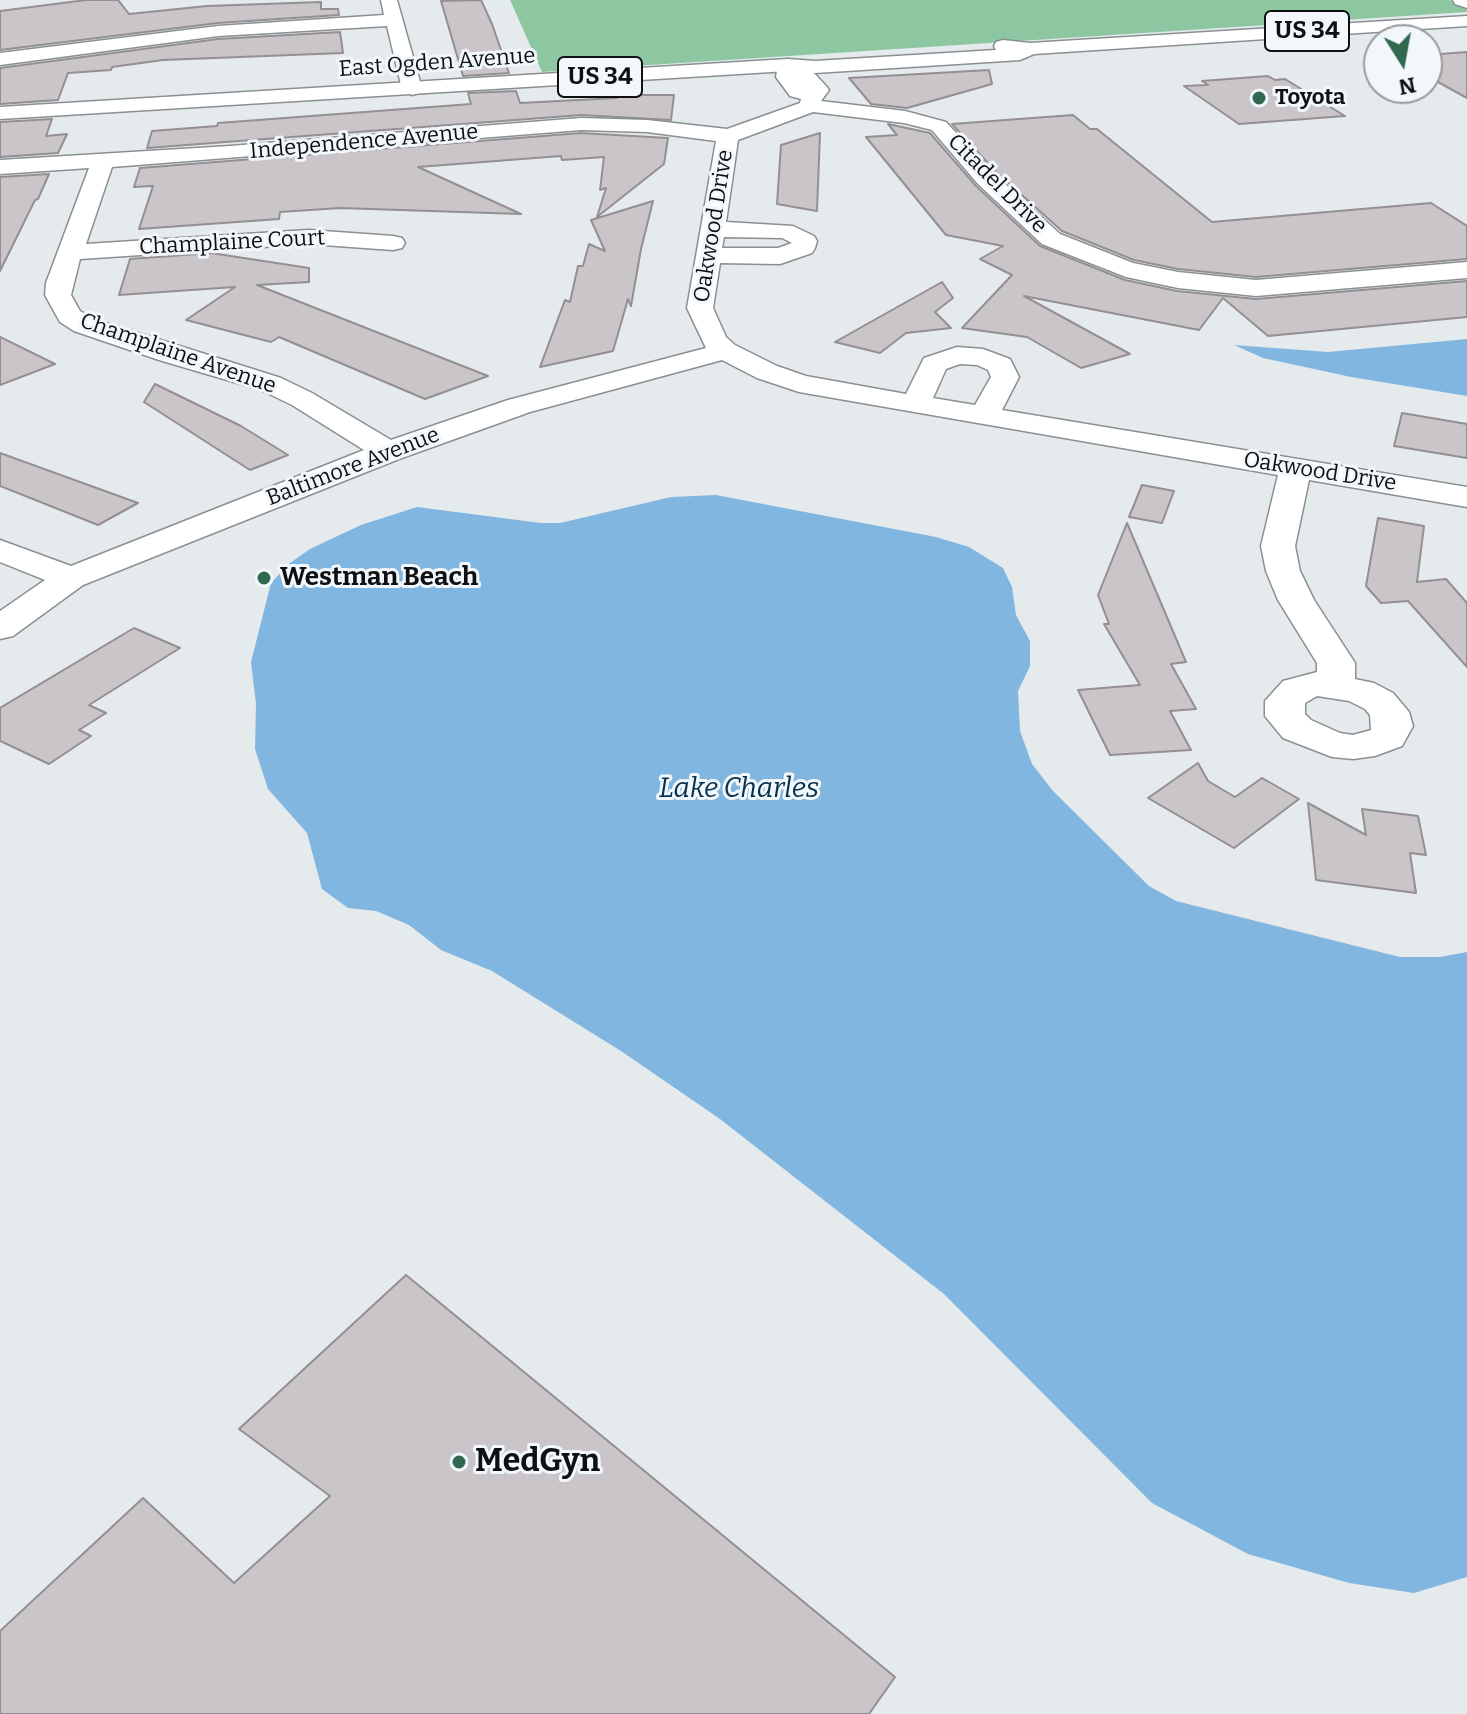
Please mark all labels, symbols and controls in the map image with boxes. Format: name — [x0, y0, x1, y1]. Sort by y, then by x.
road number: US 34 — [1265, 11, 1349, 51]
north arrow — [1363, 24, 1443, 104]
street label: East Ogden Avenue — [338, 43, 536, 83]
road number: US 34 — [558, 57, 642, 97]
text: N — [1396, 71, 1418, 101]
place label: Toyota — [1275, 85, 1345, 111]
marker: Toyota — [1250, 89, 1268, 107]
street label: Independence Avenue — [249, 119, 479, 165]
street label: Citadel Drive — [942, 129, 1052, 239]
street label: Oakwood Drive — [689, 148, 739, 304]
street label: Champlaine Court — [138, 225, 326, 261]
street label: Champlaine Avenue — [76, 308, 280, 400]
street label: Baltimore Avenue — [263, 422, 443, 512]
street label: Oakwood Drive — [1242, 447, 1398, 497]
place label: Westman Beach — [280, 562, 478, 594]
marker: Westman Beach — [255, 569, 273, 587]
water label: Lake Charles — [659, 772, 819, 806]
place label: MedGyn — [475, 1443, 600, 1481]
marker: MedGyn — [450, 1453, 468, 1471]

